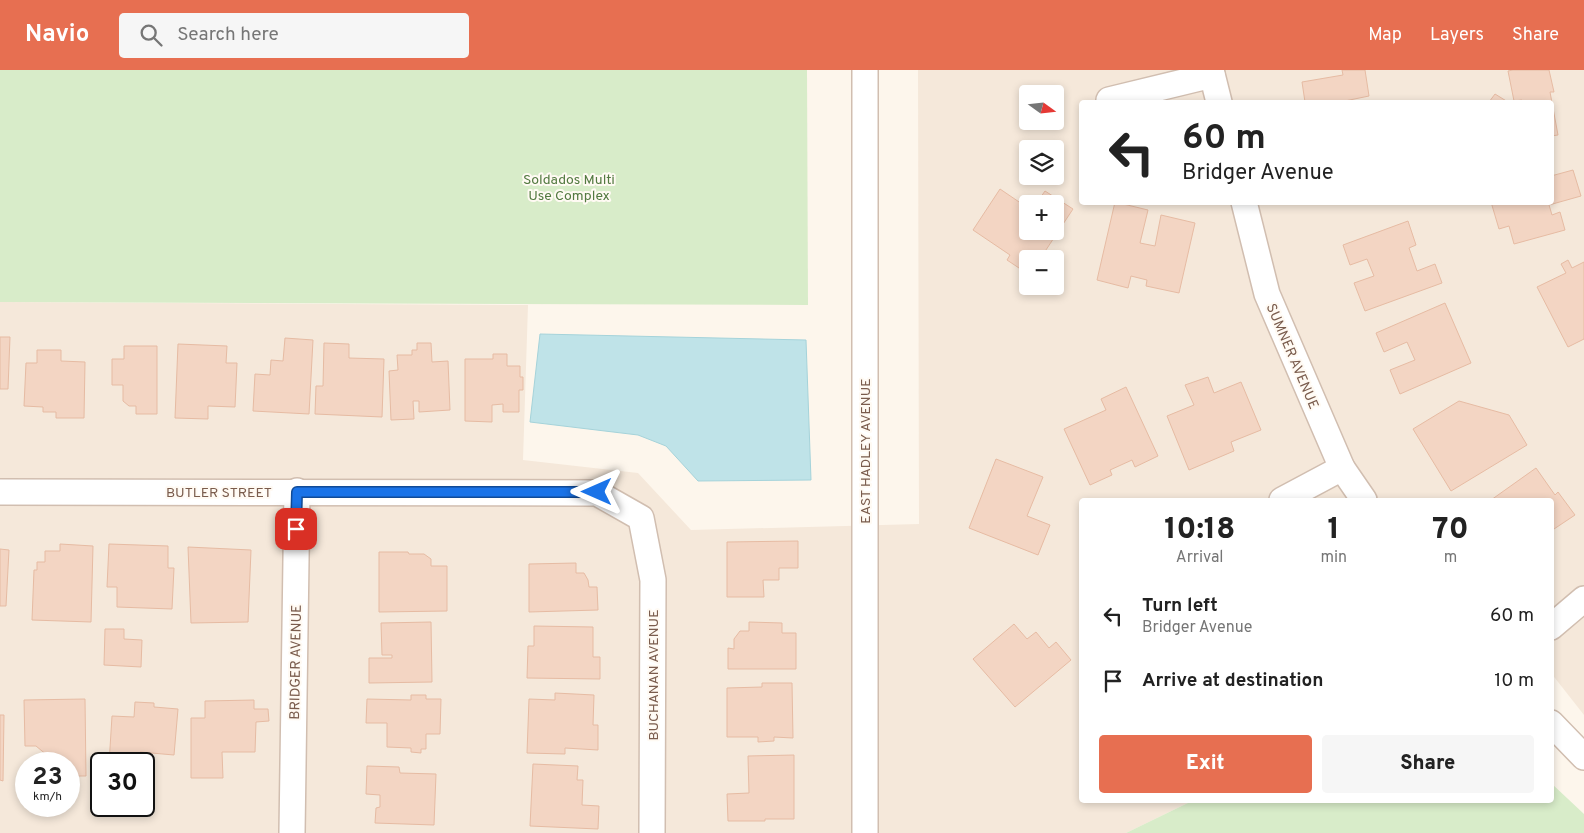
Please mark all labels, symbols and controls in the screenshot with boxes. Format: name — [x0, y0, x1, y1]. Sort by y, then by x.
search box — [119, 13, 469, 58]
text: Navio — [25, 20, 89, 50]
icon: search — [137, 21, 165, 49]
text: Search here — [177, 23, 279, 47]
text: Map — [1368, 24, 1402, 47]
text: Layers — [1430, 24, 1484, 47]
text: Share — [1512, 24, 1559, 47]
north arrow — [1019, 85, 1064, 130]
map controls — [1019, 85, 1064, 295]
text: 60 m — [1182, 117, 1266, 161]
icon: left — [1099, 120, 1164, 185]
button: layers — [1019, 140, 1064, 185]
text: Bridger Avenue — [1182, 160, 1334, 187]
park label: Soldados Multi Use Complex — [523, 172, 615, 205]
button: + — [1019, 195, 1064, 240]
button: − — [1019, 250, 1064, 295]
street label: SUMNER AVENUE — [1262, 301, 1321, 412]
street label: EAST HADLEY AVENUE — [858, 378, 875, 524]
position arrow — [570, 465, 622, 517]
street label: BUTLER STREET — [166, 485, 272, 502]
pin — [275, 508, 317, 550]
text: 10:18 — [1164, 512, 1235, 549]
text: 1 — [1328, 512, 1340, 549]
text: 70 — [1432, 512, 1469, 549]
icon: arrive — [282, 515, 310, 543]
text: Arrival — [1176, 548, 1224, 568]
text: min — [1320, 548, 1347, 568]
text: m — [1444, 548, 1457, 568]
text: Turn left — [1142, 594, 1218, 618]
icon: left — [1099, 602, 1127, 630]
street label: BRIDGER AVENUE — [287, 604, 306, 720]
text: 60 m — [1490, 604, 1534, 628]
street label: BUCHANAN AVENUE — [646, 609, 663, 741]
text: Bridger Avenue — [1142, 618, 1252, 638]
icon: arrive — [1099, 667, 1127, 695]
text: Arrive at destination — [1142, 669, 1323, 693]
text: 10 m — [1494, 669, 1534, 693]
button: Exit — [1099, 735, 1312, 793]
button: Share — [1322, 735, 1534, 793]
speed limit sign: 30 — [90, 752, 155, 817]
text: 23 — [32, 762, 63, 794]
text: km/h — [33, 789, 62, 805]

